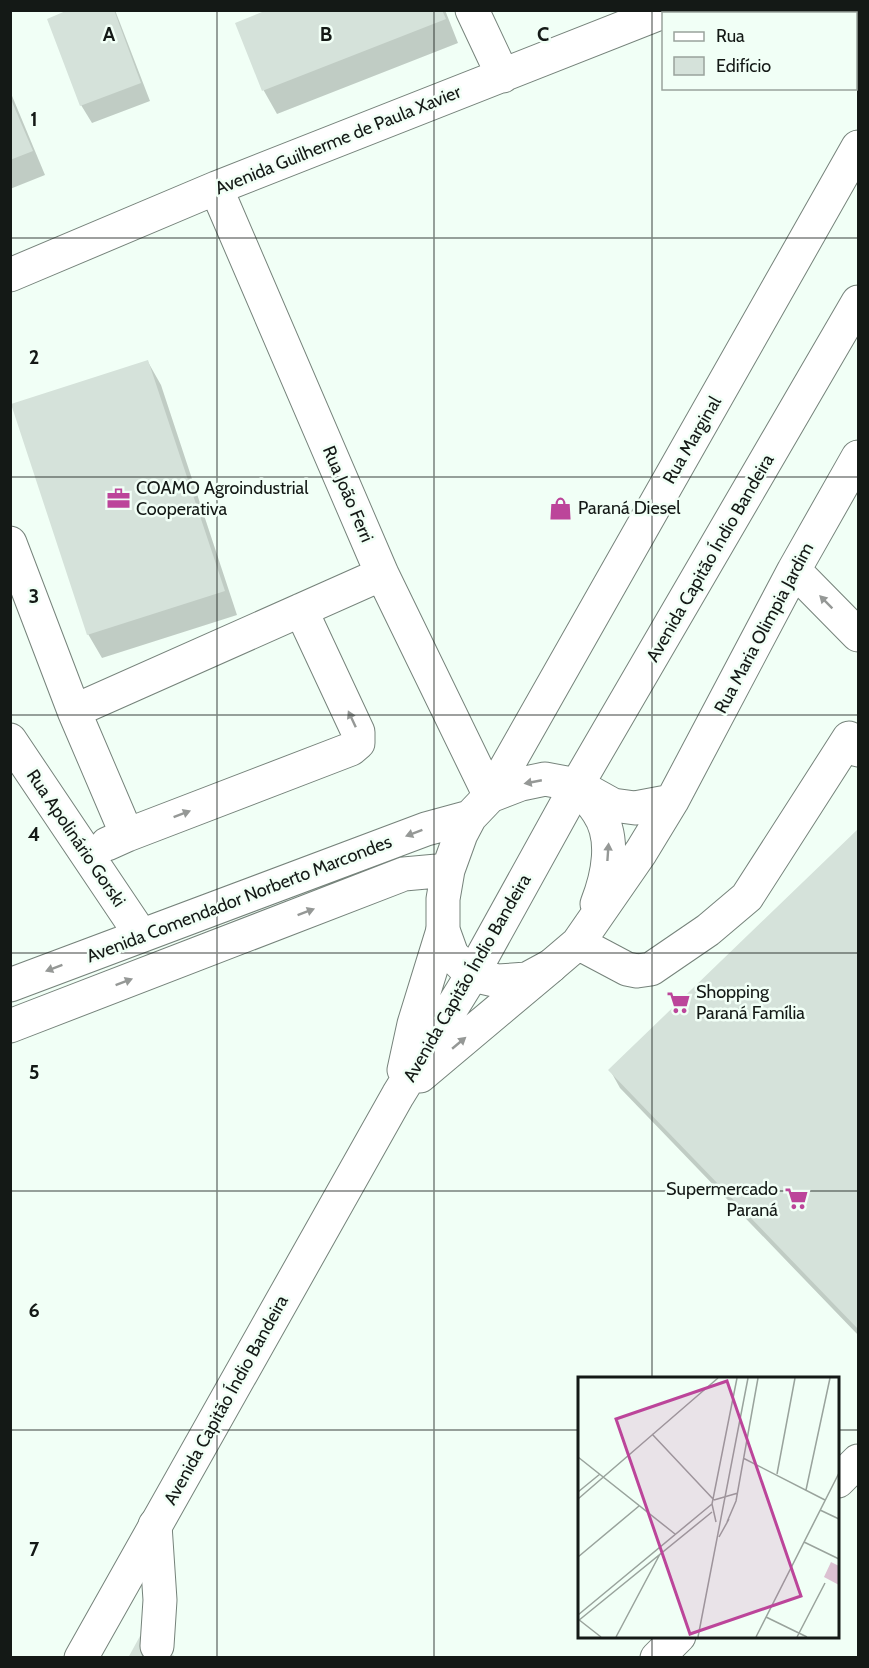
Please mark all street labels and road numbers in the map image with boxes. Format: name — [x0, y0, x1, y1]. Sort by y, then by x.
street label: Avenida Guilherme de Paula Xavier — [212, 80, 464, 199]
street label: Rua Marginal — [658, 392, 726, 488]
street label: Rua João Ferri — [318, 442, 378, 546]
street label: Avenida Capitão Índio Bandeira — [641, 450, 779, 666]
street label: Rua Maria Olimpia Jardim — [710, 539, 818, 717]
street label: Rua Apolinário Gorski — [22, 765, 130, 911]
street label: Avenida Comendador Norberto Marcondes — [83, 830, 395, 968]
street label: Avenida Capitão Índio Bandeira — [398, 870, 536, 1086]
street label: Avenida Capitão Índio Bandeira — [159, 1291, 293, 1509]

